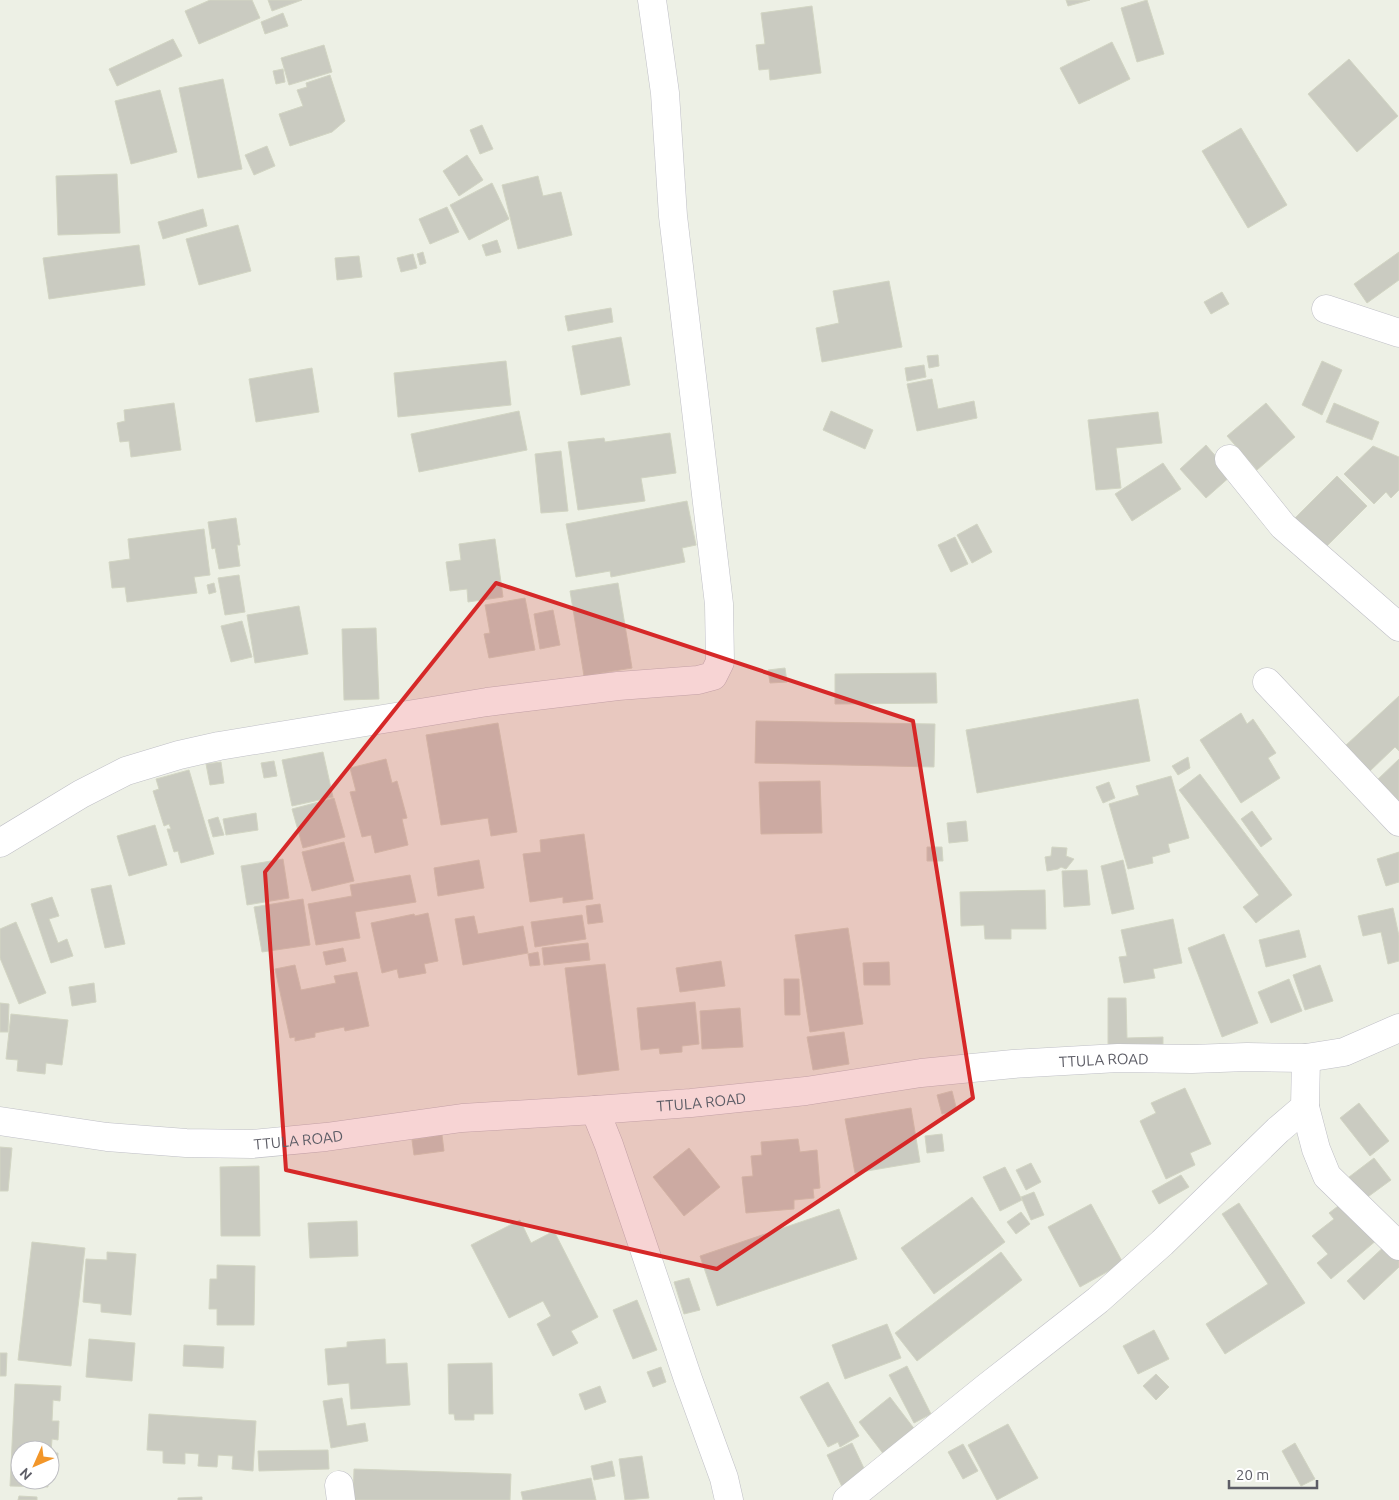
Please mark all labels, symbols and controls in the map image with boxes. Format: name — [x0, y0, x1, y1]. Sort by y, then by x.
street label: TTULA ROAD — [1059, 1049, 1149, 1070]
street label: TTULA ROAD — [656, 1089, 747, 1114]
street label: TTULA ROAD — [253, 1126, 344, 1152]
north arrow — [10, 1440, 60, 1490]
scale bar — [1229, 1458, 1316, 1490]
text: N — [16, 1465, 35, 1484]
text: 20 m — [1236, 1466, 1269, 1483]

